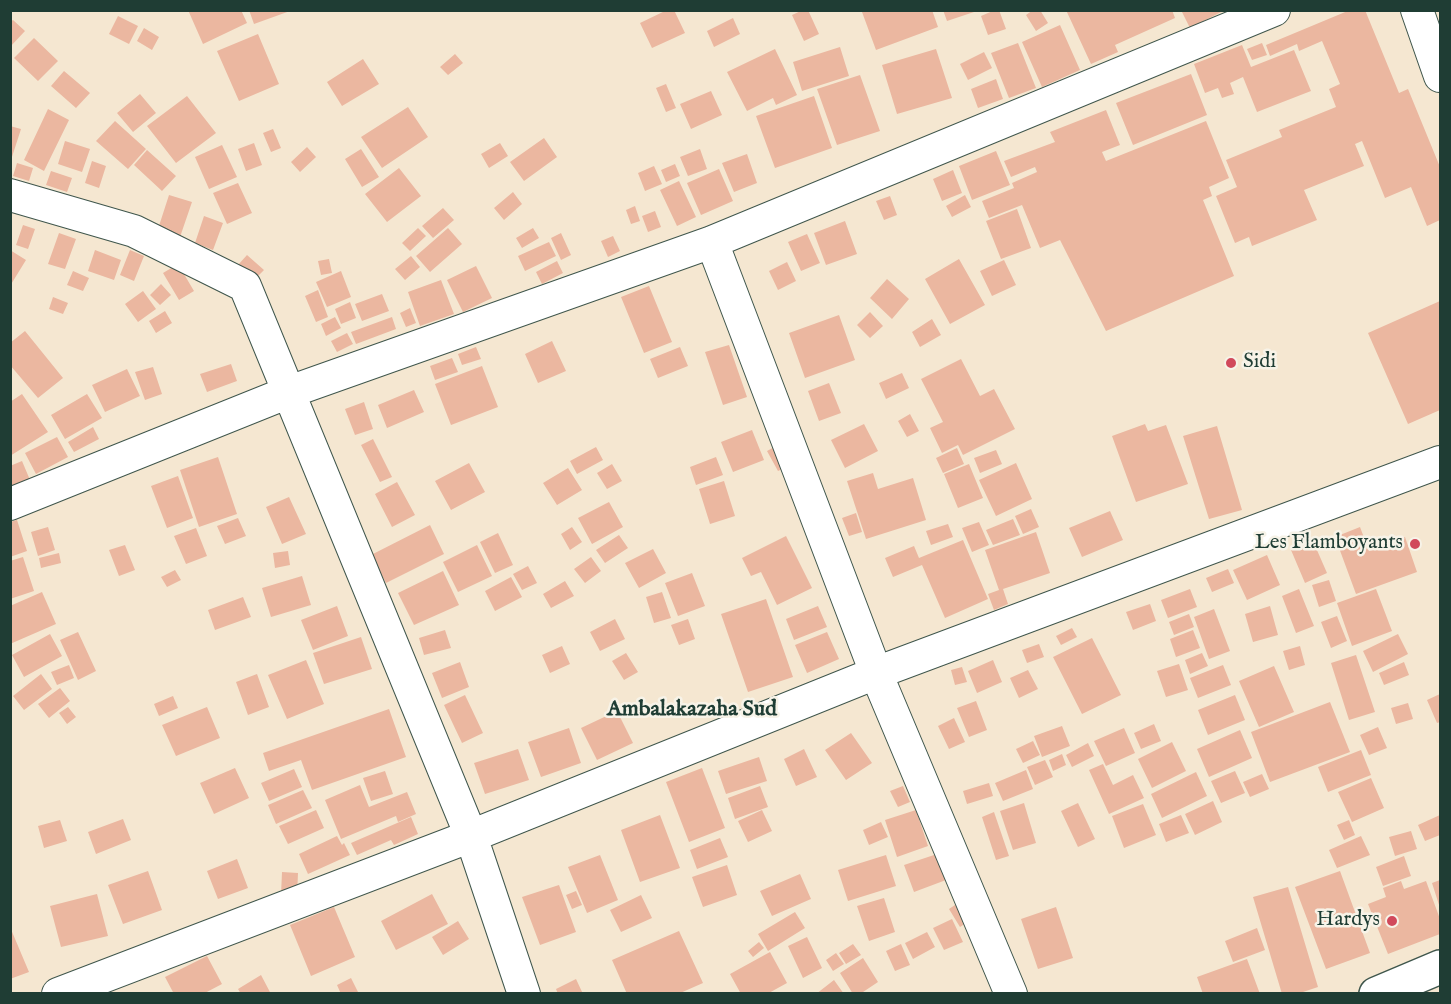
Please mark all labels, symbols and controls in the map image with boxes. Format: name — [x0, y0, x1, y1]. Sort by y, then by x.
place label: Sidi — [1243, 350, 1276, 376]
marker: Sidi — [1224, 356, 1238, 370]
place label: Les Flamboyants — [1255, 531, 1403, 557]
marker: Les Flamboyants — [1408, 537, 1422, 551]
district label: Ambalakazaha Sud — [607, 697, 777, 723]
place label: Hardys — [1316, 908, 1380, 934]
marker: Hardys — [1385, 914, 1399, 928]

